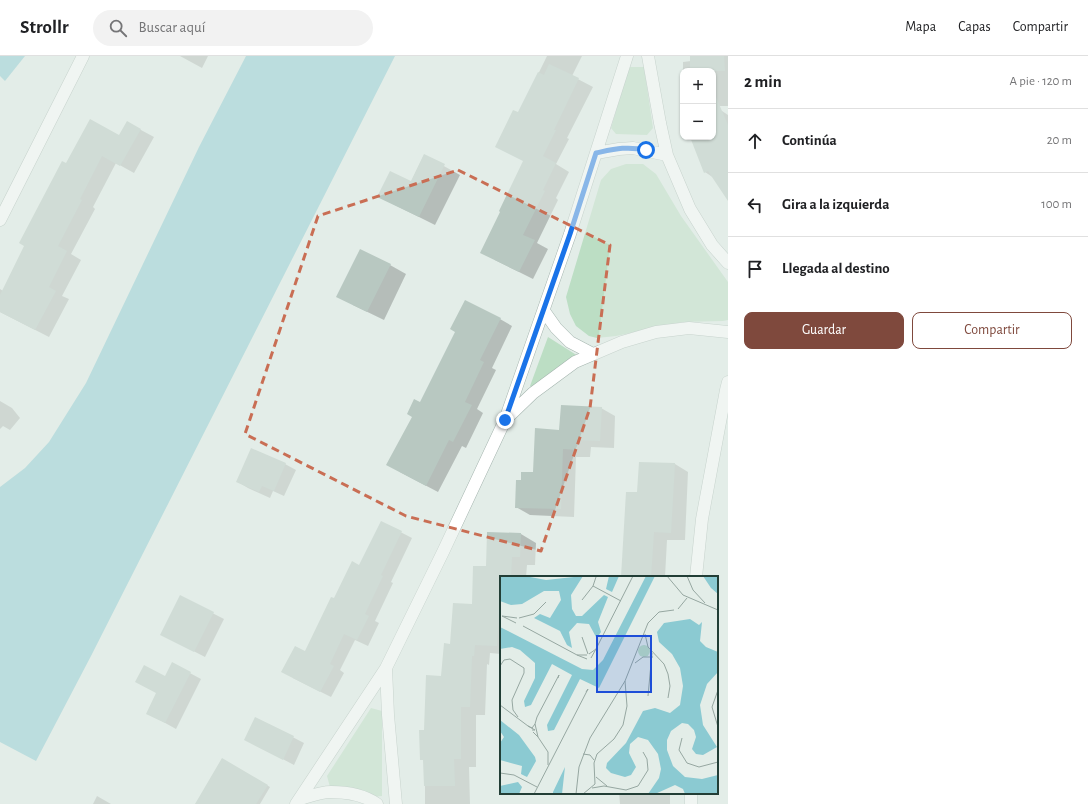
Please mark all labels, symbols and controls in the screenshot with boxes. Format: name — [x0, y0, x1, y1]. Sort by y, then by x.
search box — [93, 10, 373, 46]
icon: search — [107, 17, 129, 39]
text: Strollr — [20, 18, 69, 37]
text: Buscar aquí — [139, 20, 205, 35]
text: Mapa — [905, 20, 936, 34]
text: Capas — [958, 20, 991, 34]
text: Compartir — [1013, 20, 1068, 34]
map controls — [680, 68, 716, 140]
button: + — [680, 68, 716, 104]
text: 2 min — [744, 73, 782, 90]
text: A pie · 120 m — [1010, 75, 1072, 88]
button: − — [680, 104, 716, 140]
icon: ahead — [744, 130, 766, 152]
text: Continúa — [782, 133, 837, 148]
text: 20 m — [1047, 134, 1072, 147]
route start — [637, 141, 655, 159]
icon: left — [744, 194, 766, 216]
text: Gira a la izquierda — [782, 197, 889, 212]
text: 100 m — [1041, 198, 1072, 211]
icon: arrive — [744, 258, 766, 280]
text: Llegada al destino — [782, 261, 890, 276]
button: Guardar — [744, 312, 904, 349]
button: Compartir — [912, 312, 1072, 349]
route end — [496, 411, 514, 429]
inset map — [500, 576, 718, 794]

